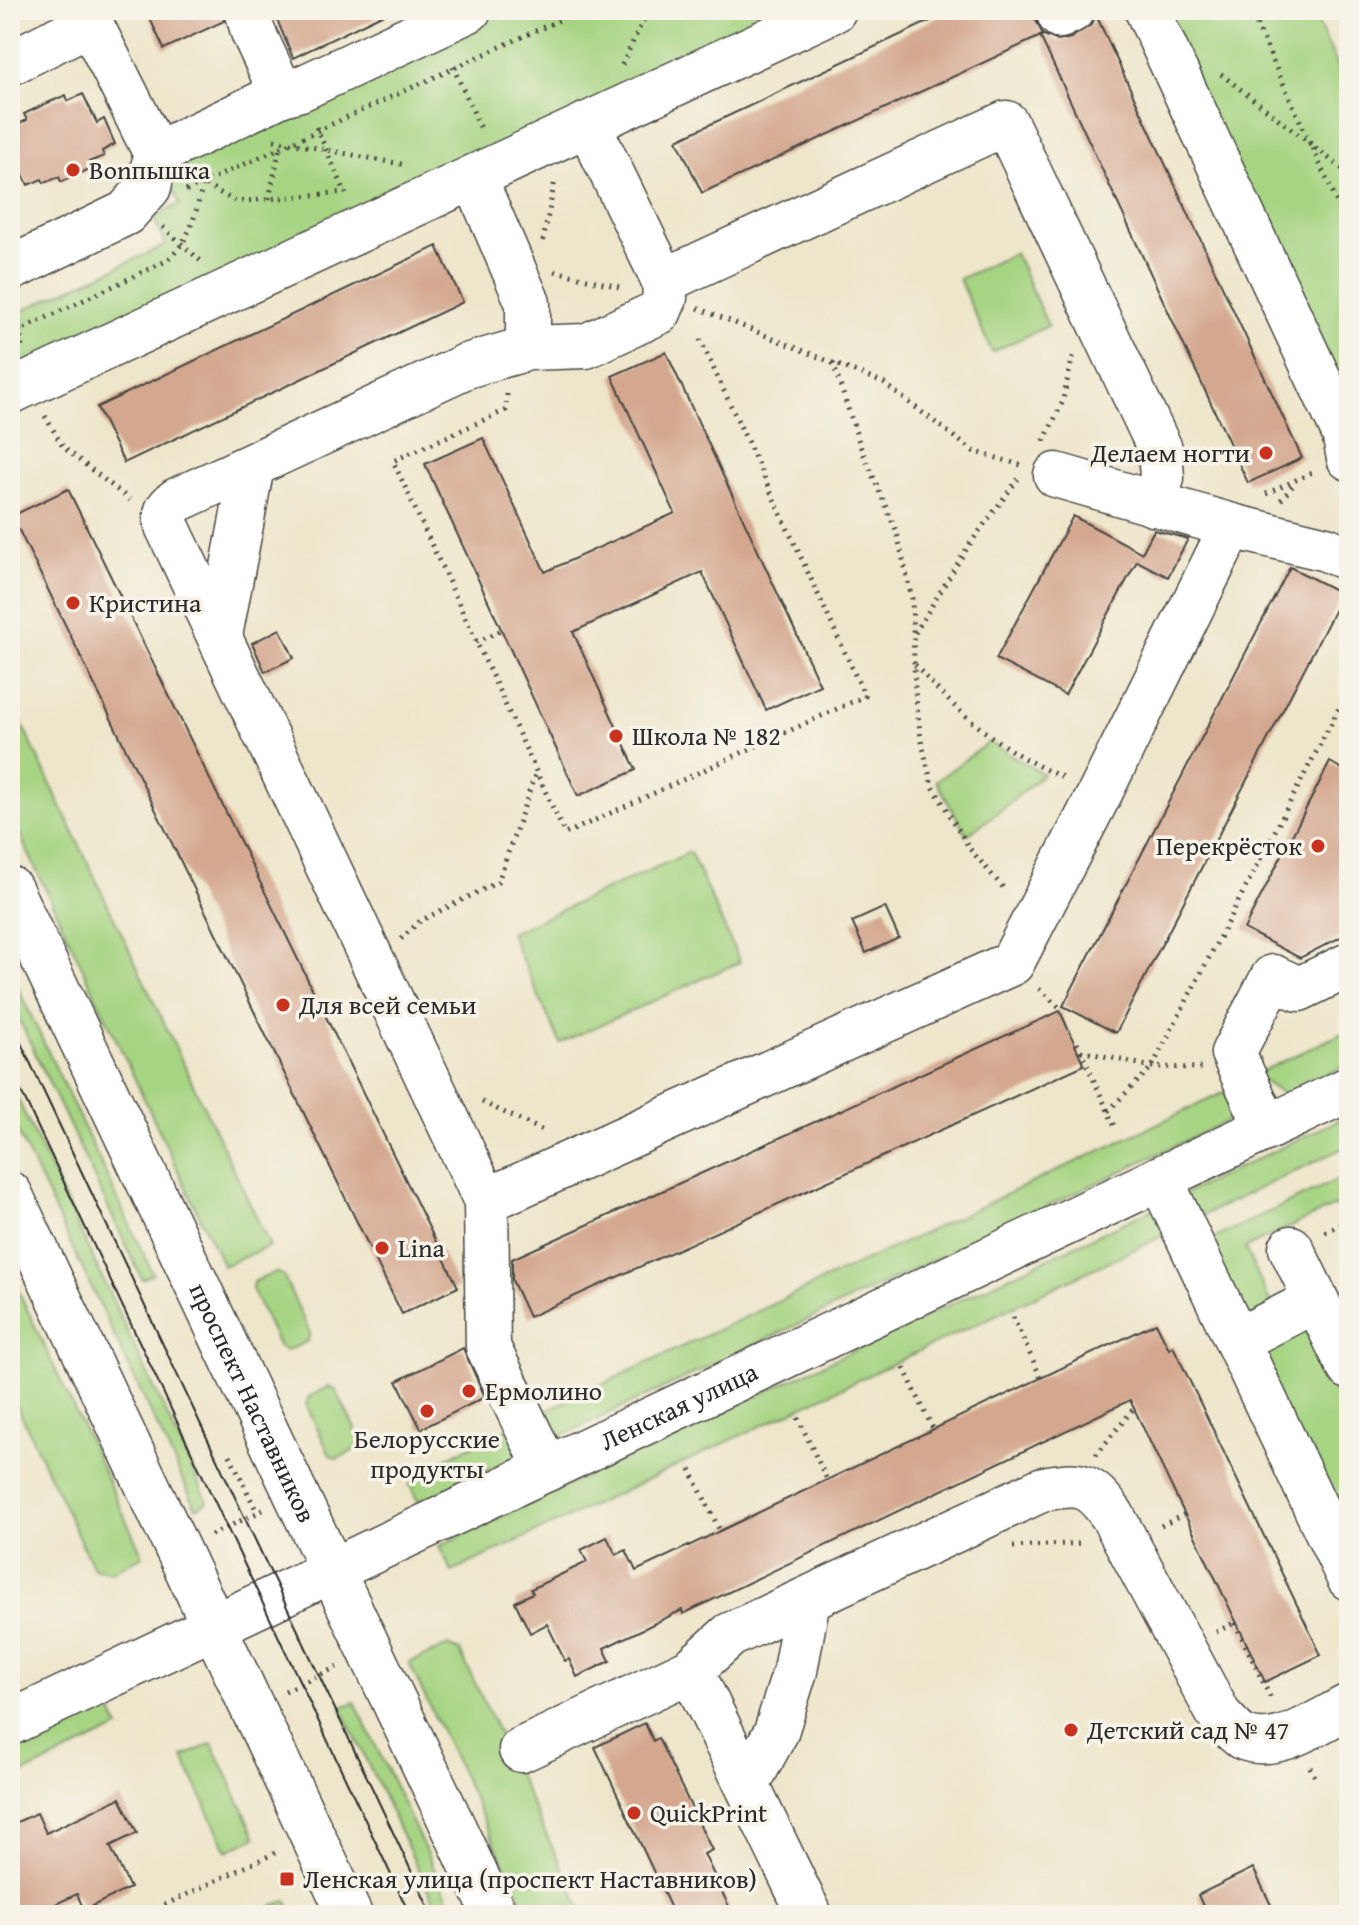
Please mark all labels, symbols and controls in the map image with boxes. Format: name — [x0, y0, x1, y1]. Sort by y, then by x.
place label: Bonпышка — [89, 150, 211, 189]
marker: Bonпышка — [64, 161, 82, 179]
place label: Делаем ногти — [1090, 433, 1250, 472]
marker: Делаем ногти — [1257, 444, 1275, 462]
place label: Кристина — [89, 583, 202, 622]
marker: Кристина — [64, 594, 82, 612]
place label: Школа № 182 — [632, 716, 781, 755]
marker: Школа № 182 — [607, 727, 625, 745]
place label: Перекрёсток — [1156, 826, 1302, 865]
marker: Перекрёсток — [1309, 837, 1327, 855]
place label: Для всей семьи — [298, 985, 476, 1024]
marker: Для всей семьи — [274, 996, 292, 1014]
place label: Lina — [398, 1228, 446, 1267]
marker: Lina — [373, 1239, 391, 1257]
street label: проспект Наставников — [180, 1276, 327, 1529]
street label: Ленская улица — [593, 1352, 765, 1460]
place label: Ермолино — [485, 1371, 602, 1410]
marker: Ермолино — [460, 1382, 478, 1400]
marker: Белорусские продукты — [418, 1402, 436, 1420]
place label: Белорусские продукты — [354, 1419, 500, 1488]
place label: Детский сад № 47 — [1086, 1710, 1289, 1749]
marker: Детский сад № 47 — [1062, 1721, 1080, 1739]
place label: QuickPrint — [650, 1793, 767, 1832]
marker: QuickPrint — [625, 1804, 643, 1822]
place label: Ленская улица (проспект Наставников) — [303, 1859, 757, 1898]
marker: Ленская улица (проспект Наставников) — [278, 1870, 296, 1888]

